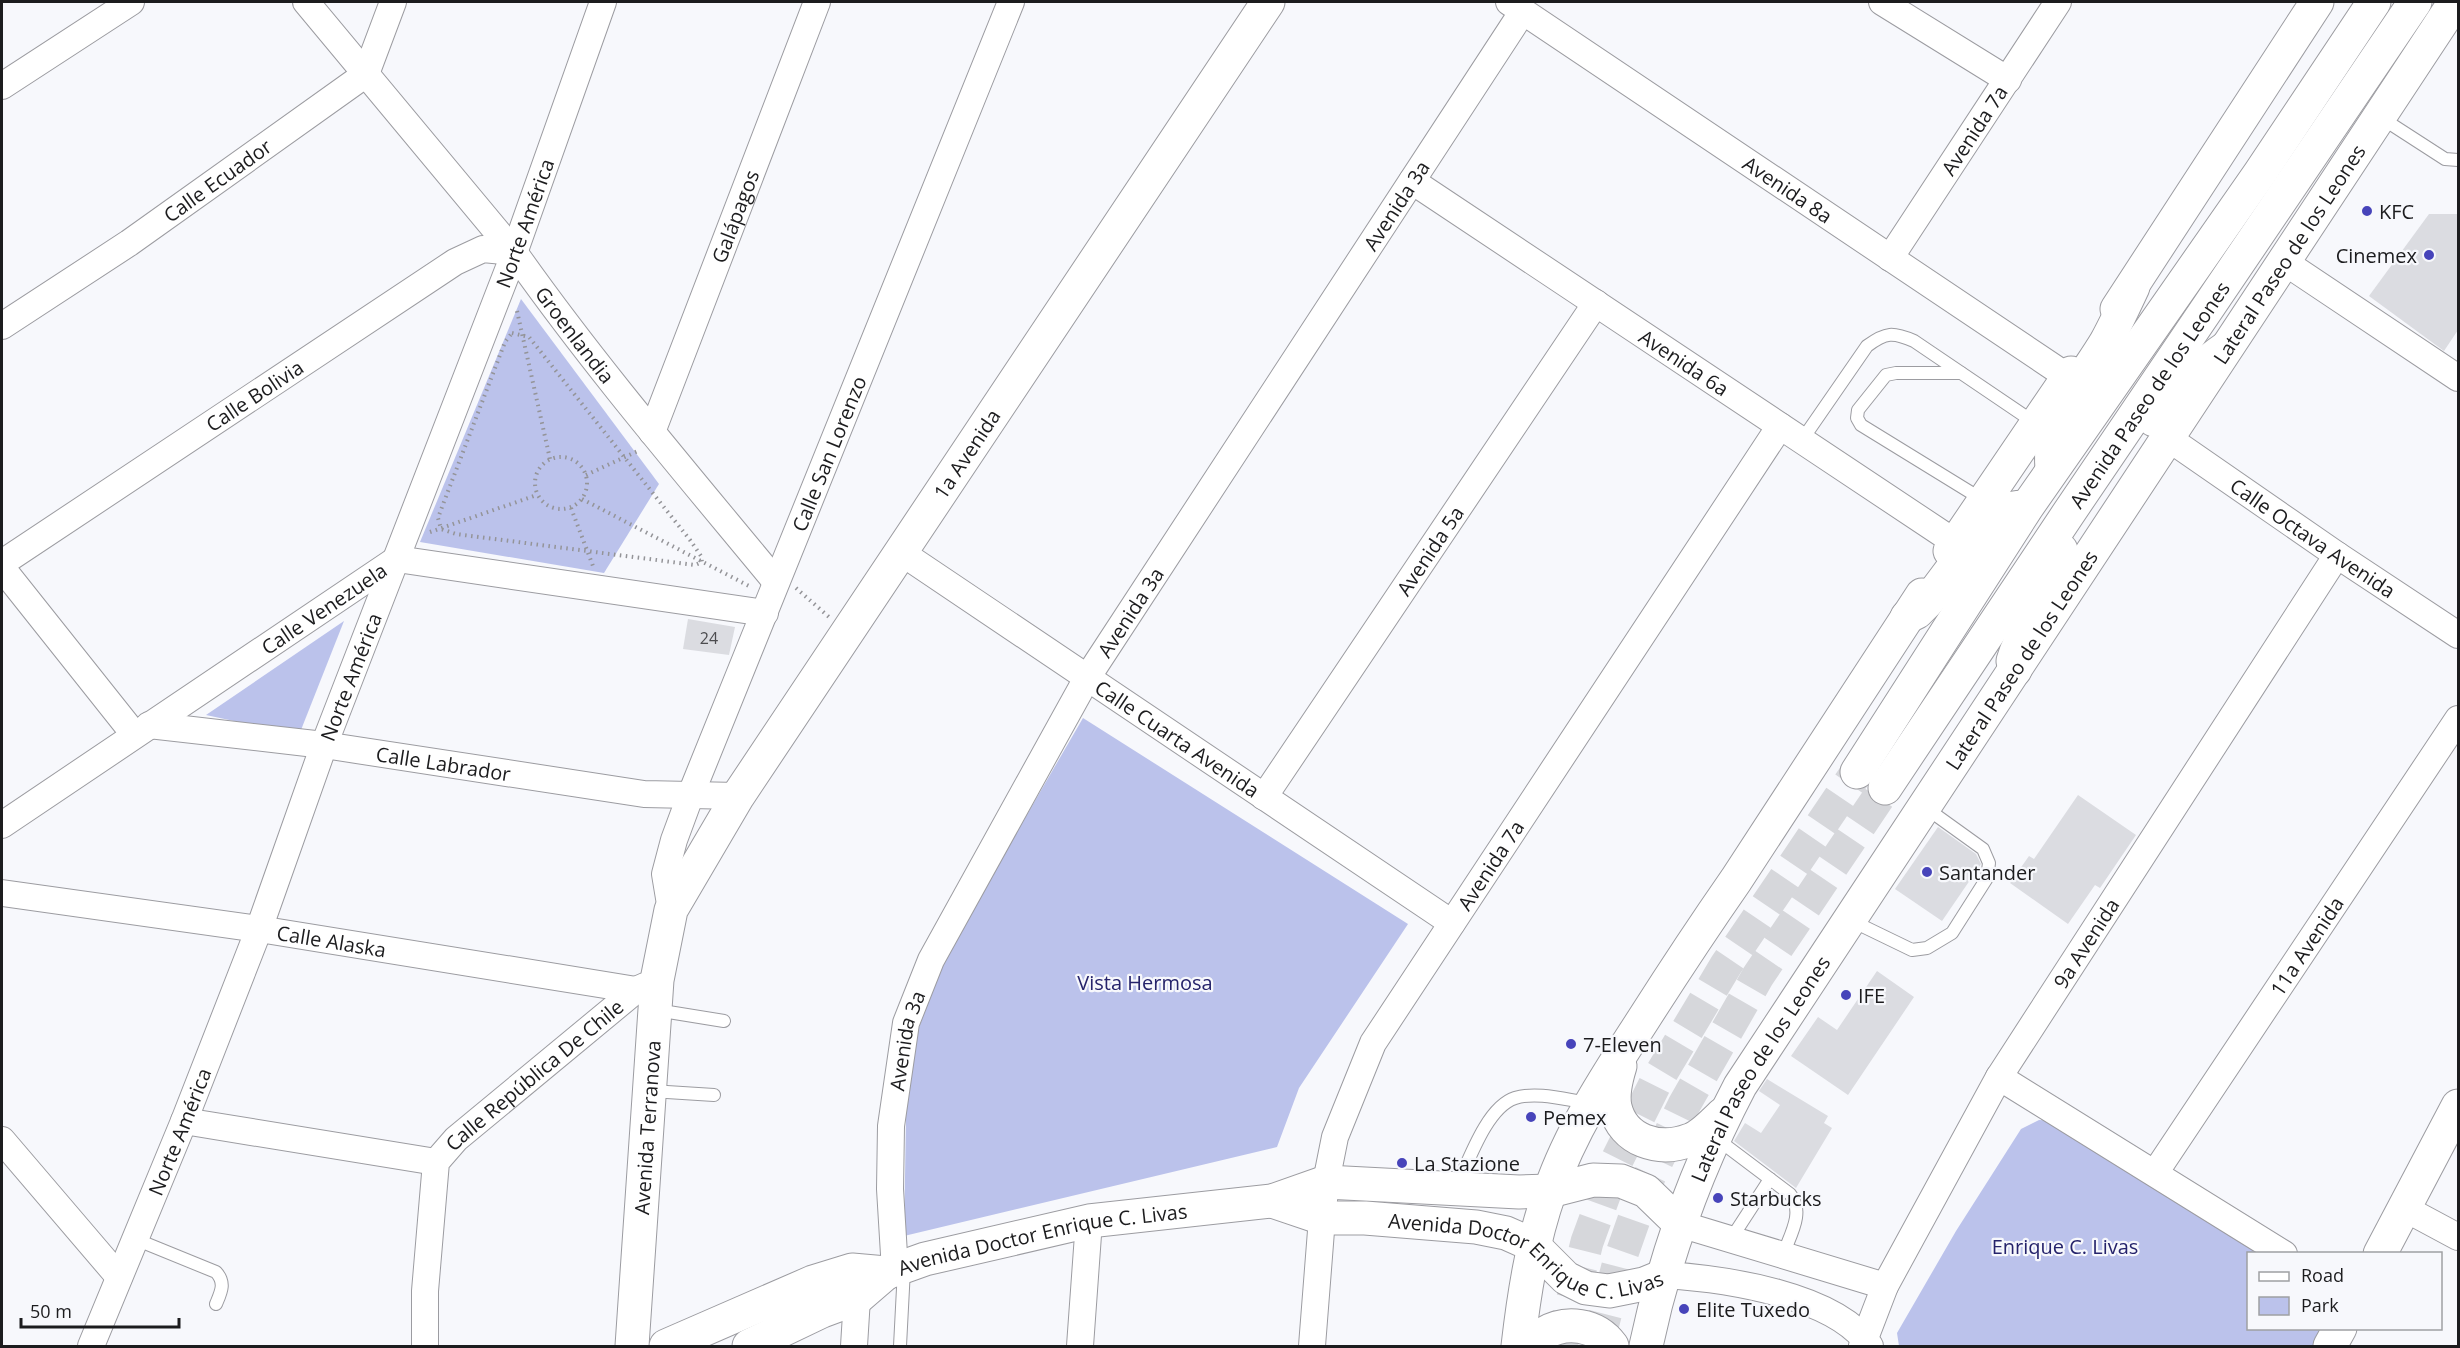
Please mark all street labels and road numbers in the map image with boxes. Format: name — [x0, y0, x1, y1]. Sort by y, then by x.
street label: Avenida 7a — [1935, 80, 2013, 180]
street label: Calle Ecuador — [158, 132, 277, 228]
street label: Lateral Paseo de los Leones — [2206, 139, 2371, 369]
street label: Avenida 8a — [1738, 149, 1838, 229]
street label: Norte América — [489, 155, 560, 291]
street label: Avenida 3a — [1357, 155, 1435, 256]
street label: Galápagos — [705, 166, 765, 267]
street label: Avenida Paseo de los Leones — [2063, 276, 2235, 513]
street label: Groenlandia — [530, 281, 621, 389]
street label: Avenida 6a — [1634, 323, 1734, 402]
street label: Calle Bolivia — [200, 353, 308, 437]
street label: Calle San Lorenzo — [785, 372, 872, 535]
street label: 1a Avenida — [927, 404, 1006, 504]
street label: Calle Octava Avenida — [2225, 472, 2401, 604]
street label: Avenida 5a — [1390, 500, 1469, 601]
street label: Lateral Paseo de los Leones — [1939, 545, 2103, 775]
street label: Calle Venezuela — [256, 556, 392, 660]
street label: Avenida 3a — [1091, 562, 1169, 662]
street label: Norte América — [313, 609, 387, 745]
street label: Calle Cuarta Avenida — [1090, 673, 1265, 803]
street label: Calle Labrador — [374, 740, 513, 787]
street label: Avenida 7a — [1451, 815, 1530, 915]
street label: 11a Avenida — [2264, 891, 2349, 1001]
street label: 9a Avenida — [2047, 893, 2125, 993]
street label: Calle Alaska — [275, 919, 388, 963]
street label: Lateral Paseo de los Leones — [1684, 950, 1836, 1186]
street label: Avenida 3a — [883, 986, 931, 1093]
street label: Calle República De Chile — [439, 993, 629, 1156]
street label: Avenida Terranova — [627, 1039, 666, 1216]
street label: Norte América — [141, 1064, 217, 1199]
street label: Avenida Doctor Enrique C. Livas — [894, 1197, 1189, 1281]
street label: Avenida Doctor Enrique C. Livas — [1387, 1206, 1667, 1305]

